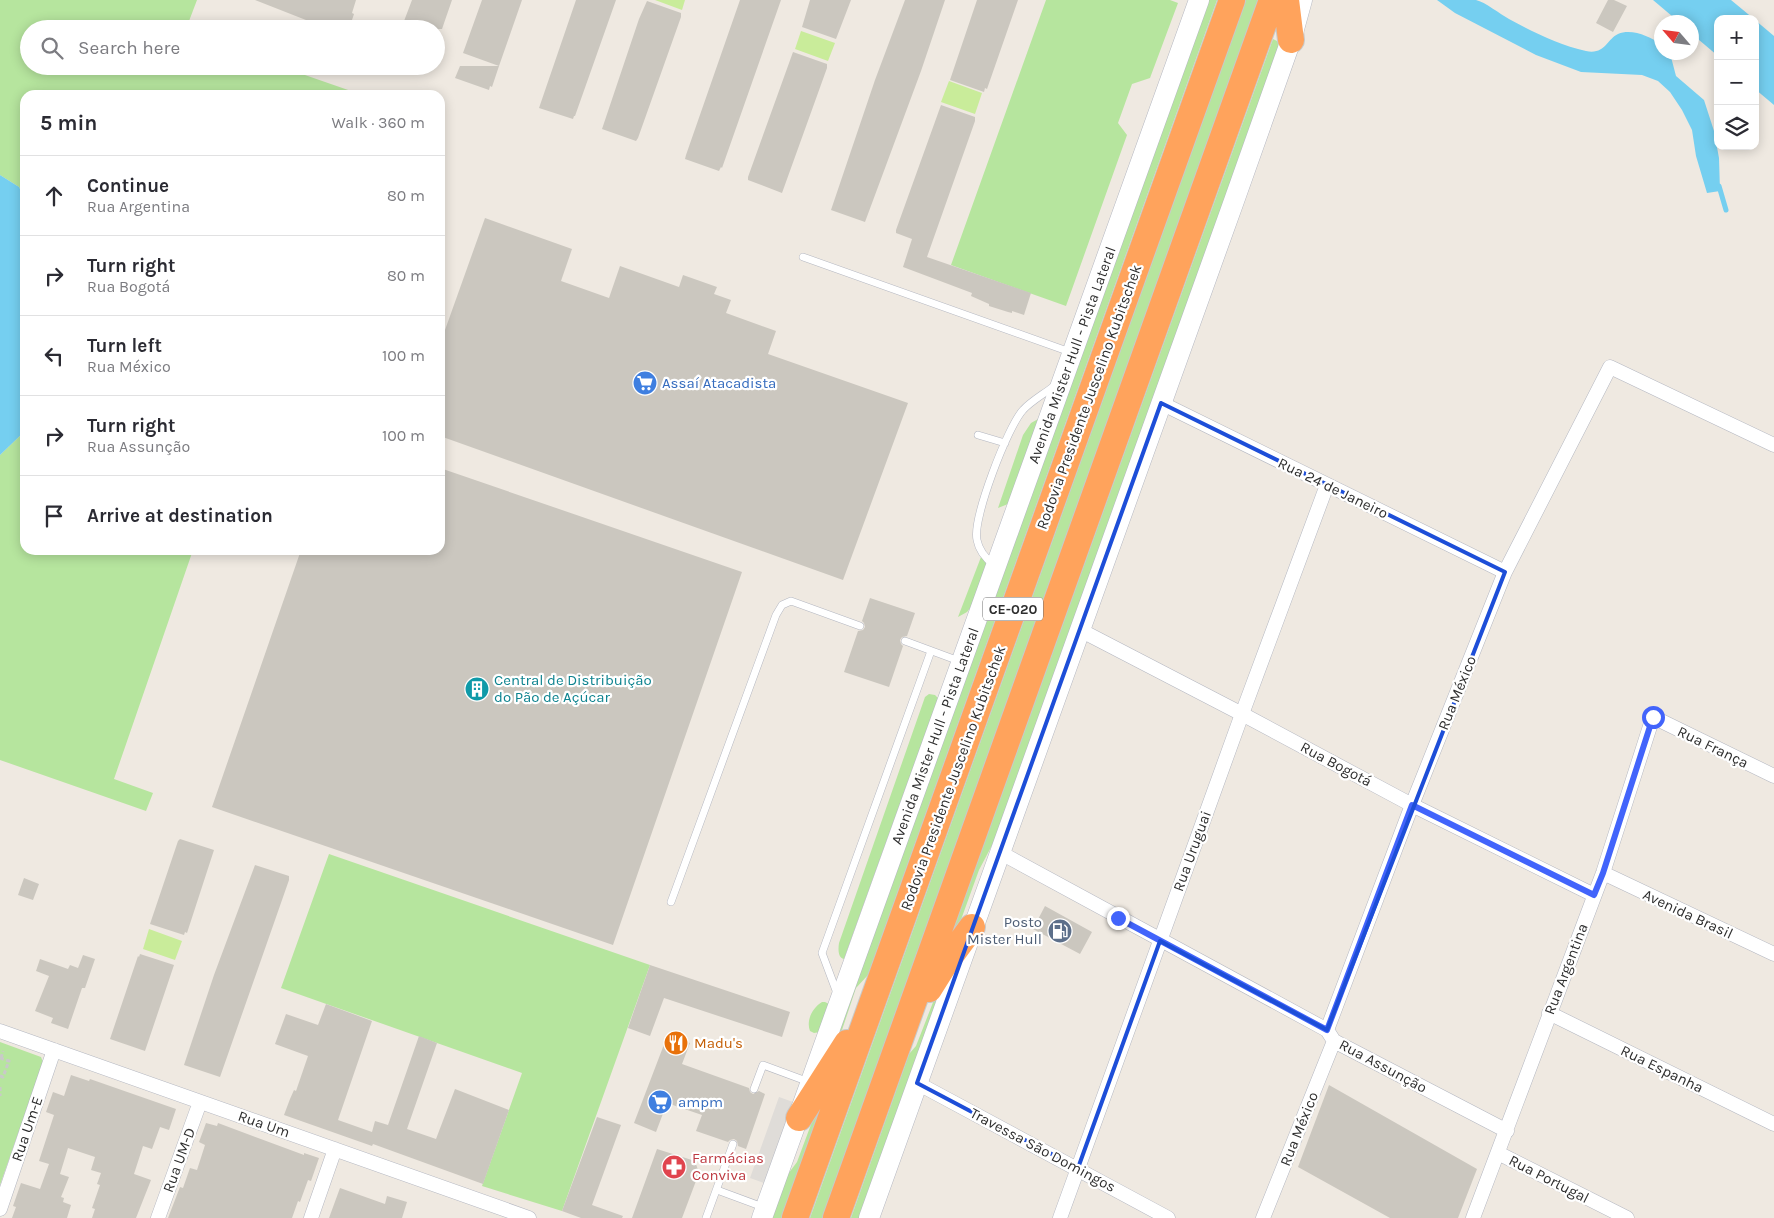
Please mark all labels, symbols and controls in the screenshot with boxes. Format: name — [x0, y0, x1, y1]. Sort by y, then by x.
north arrow — [1654, 15, 1699, 60]
map controls — [1714, 15, 1759, 150]
button: + — [1714, 15, 1759, 60]
search box — [20, 20, 445, 75]
icon: search — [38, 34, 66, 62]
text: Search here — [78, 37, 180, 59]
button: − — [1714, 60, 1759, 105]
button: layers — [1714, 105, 1759, 150]
text: 5 min — [40, 111, 97, 135]
text: Walk · 360 m — [332, 113, 425, 132]
text: Continue — [87, 175, 169, 197]
icon: ahead — [40, 182, 68, 210]
text: 80 m — [387, 186, 425, 205]
text: Rua Argentina — [87, 197, 190, 216]
street label: Avenida Mister Hull - Pista Lateral — [1024, 244, 1120, 466]
text: Turn right — [87, 255, 176, 277]
icon: right — [40, 262, 68, 290]
street label: Rodovia Presidente Juscelino Kubitschek — [1033, 262, 1145, 532]
text: 80 m — [387, 266, 425, 285]
text: Rua Bogotá — [87, 277, 170, 296]
text: Turn left — [87, 335, 162, 357]
icon: left — [40, 342, 68, 370]
text: 100 m — [382, 346, 425, 365]
text: Rua México — [87, 357, 171, 376]
supermarket icon: Assaí Atacadista — [632, 370, 658, 396]
place label: Assaí Atacadista — [662, 374, 776, 392]
text: Turn right — [87, 415, 176, 437]
icon: right — [40, 422, 68, 450]
text: 100 m — [382, 426, 425, 445]
text: Rua Assunção — [87, 437, 190, 456]
street label: Rua 24 de Janeiro — [1275, 454, 1391, 522]
icon: arrive — [40, 502, 68, 530]
text: Arrive at destination — [87, 505, 273, 527]
road number: CE-020 — [983, 598, 1043, 620]
street label: Avenida Mister Hull - Pista Lateral — [887, 625, 983, 847]
street label: Rodovia Presidente Juscelino Kubitschek — [897, 643, 1009, 913]
street label: Rua México — [1434, 653, 1480, 733]
place label: Central de Distribuição do Pão de Açúcar — [494, 671, 652, 706]
building icon: Central de Distribuição do Pão de Açúcar — [464, 676, 490, 702]
route start — [1642, 706, 1665, 729]
street label: Rua França — [1675, 722, 1751, 772]
street label: Rua Bogotá — [1297, 738, 1375, 790]
street label: Rua Uruguai — [1169, 808, 1215, 894]
street label: Avenida Brasil — [1640, 885, 1736, 943]
route end — [1107, 907, 1130, 930]
place label: Posto Mister Hull — [967, 913, 1042, 948]
fuel station icon: Posto Mister Hull — [1047, 918, 1073, 944]
street label: Rua Argentina — [1540, 921, 1592, 1017]
restaurant icon: Madu's — [663, 1030, 689, 1056]
place label: Madu's — [694, 1034, 743, 1052]
street label: Rua Assunção — [1336, 1035, 1430, 1097]
street label: Rua Espanha — [1618, 1041, 1706, 1097]
supermarket icon: ampm — [647, 1089, 673, 1115]
street label: Rua México — [1276, 1089, 1322, 1169]
place label: ampm — [678, 1093, 723, 1111]
street label: Rua Um-E — [7, 1094, 47, 1164]
street label: Travessa São Domingos — [967, 1104, 1119, 1196]
street label: Rua Um — [236, 1107, 292, 1141]
street label: Rua UM-D — [159, 1125, 199, 1195]
place label: Farmácias Conviva — [692, 1149, 764, 1184]
street label: Rua Portugal — [1506, 1151, 1592, 1207]
pharmacy icon: Farmácias Conviva — [661, 1154, 687, 1180]

